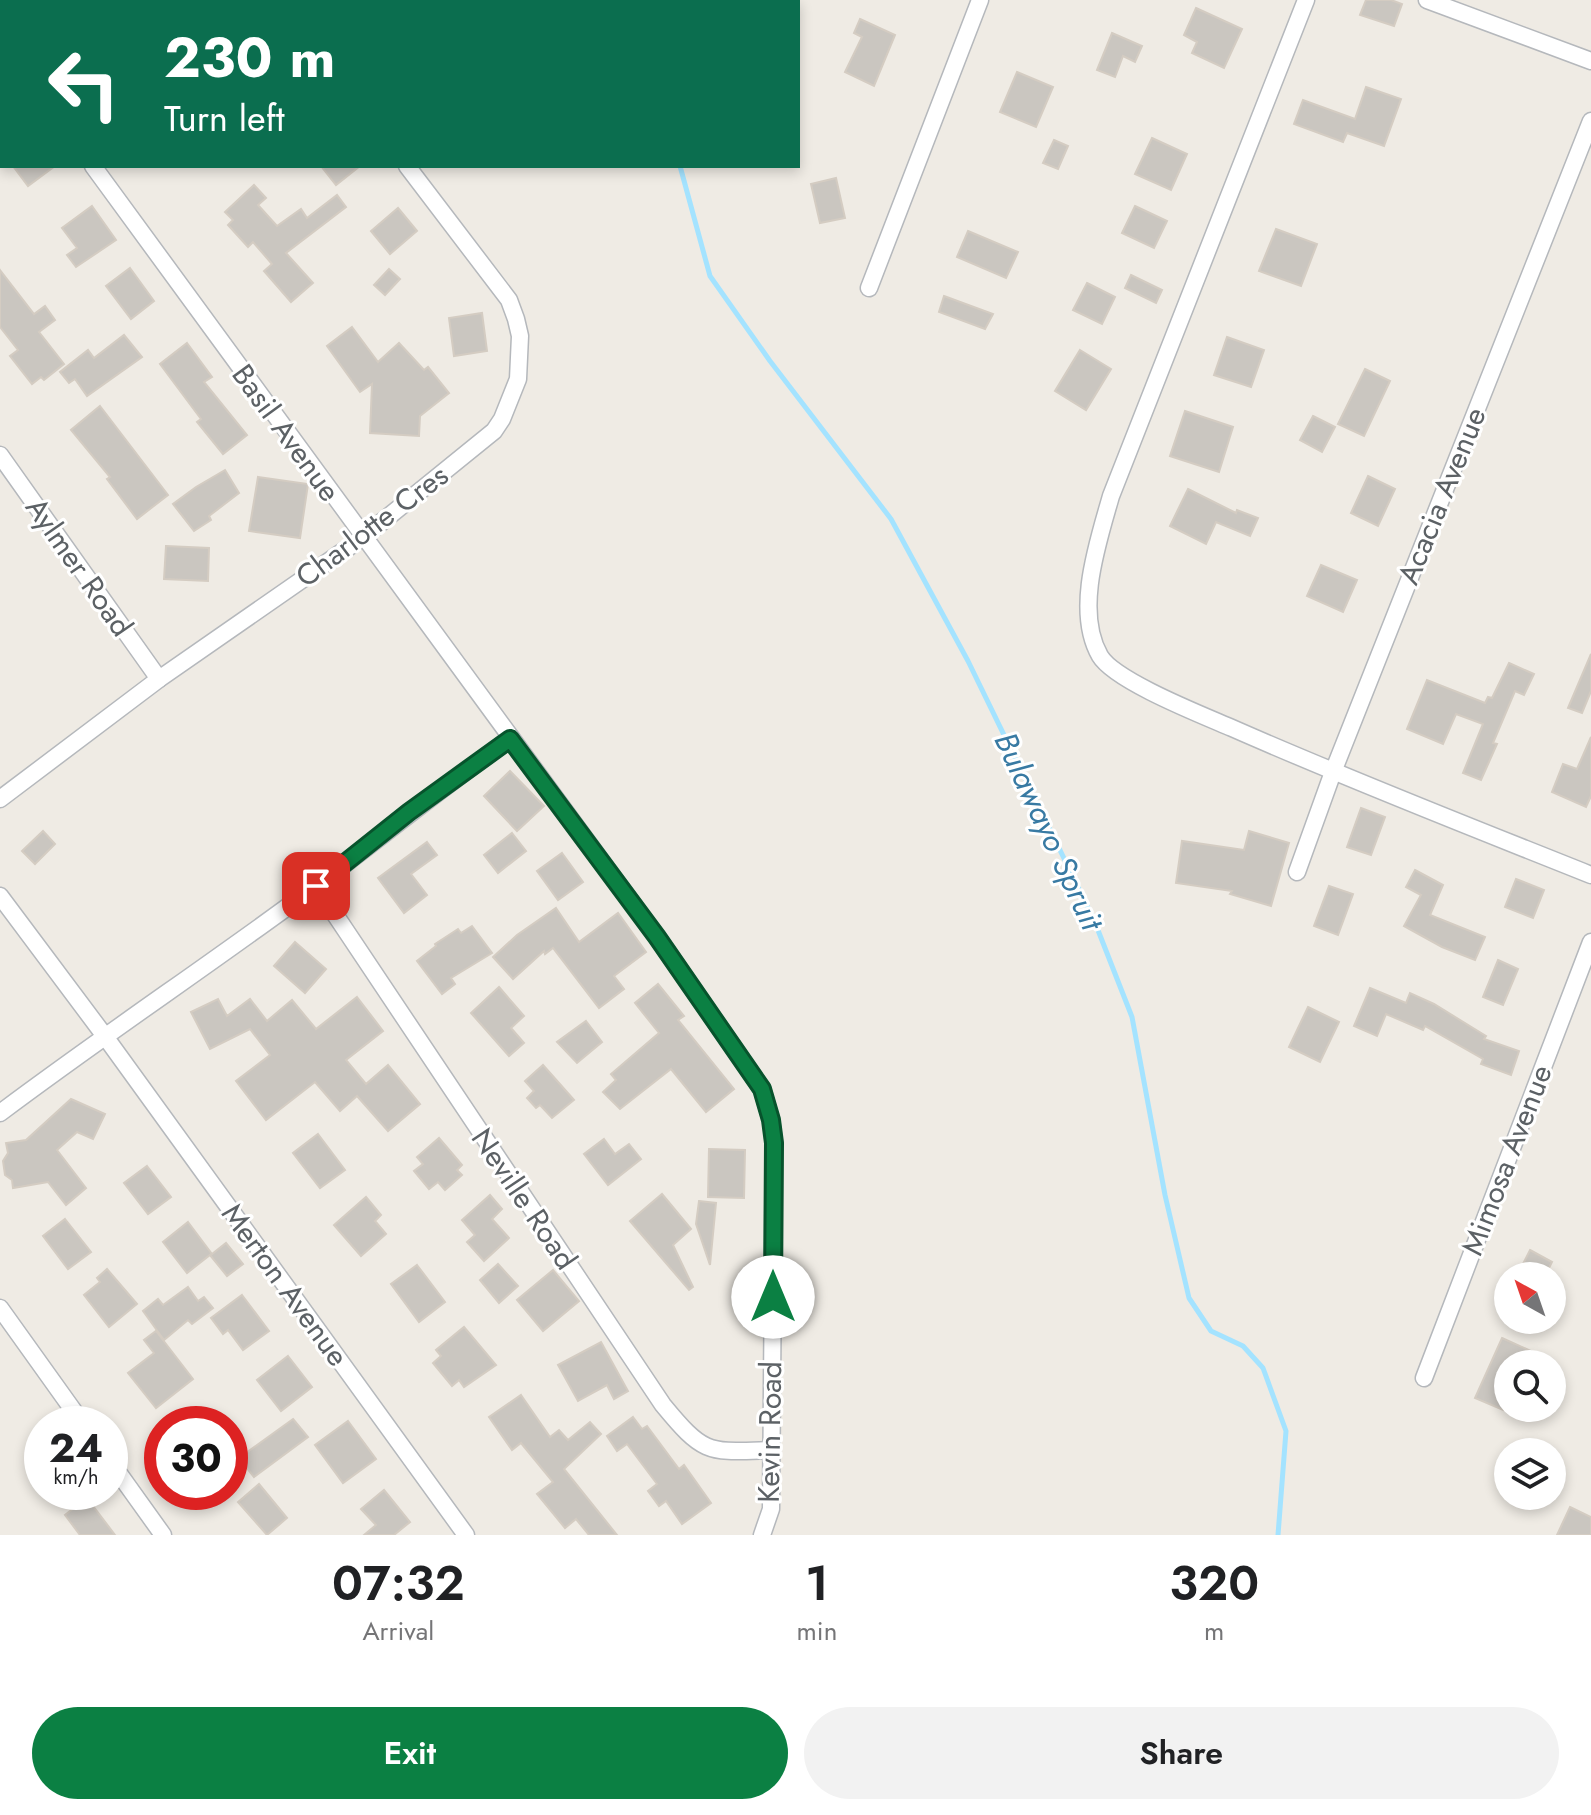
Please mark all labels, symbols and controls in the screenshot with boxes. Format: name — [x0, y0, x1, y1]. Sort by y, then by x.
text: 230 m — [164, 17, 335, 98]
icon: left — [32, 32, 136, 136]
text: Turn left — [164, 92, 285, 144]
street label: Basil Avenue — [222, 355, 351, 510]
street label: Acacia Avenue — [1386, 401, 1497, 591]
street label: Charlotte Cres — [286, 454, 457, 597]
street label: Aylmer Road — [16, 488, 143, 645]
water label: Bulawayo Spruit — [983, 724, 1116, 940]
pin — [282, 852, 350, 920]
icon: arrive — [294, 864, 338, 908]
street label: Mimosa Avenue — [1450, 1058, 1563, 1261]
street label: Neville Road — [461, 1119, 588, 1278]
street label: Merton Avenue — [212, 1194, 359, 1375]
position arrow — [731, 1255, 815, 1339]
north arrow — [1494, 1262, 1566, 1334]
map controls — [1494, 1262, 1566, 1510]
button: search — [1494, 1350, 1566, 1422]
street label: Kevin Road — [747, 1361, 792, 1503]
speed limit sign: 30 — [144, 1406, 248, 1510]
text: 24 — [49, 1419, 103, 1477]
button: layers — [1494, 1438, 1566, 1510]
text: km/h — [53, 1463, 99, 1492]
text: 07:32 — [332, 1549, 465, 1618]
text: 1 — [805, 1549, 829, 1618]
text: 320 — [1169, 1549, 1259, 1618]
text: Arrival — [362, 1612, 434, 1650]
text: min — [797, 1612, 837, 1650]
text: m — [1204, 1612, 1224, 1650]
button: Exit — [32, 1707, 788, 1799]
button: Share — [804, 1707, 1559, 1799]

